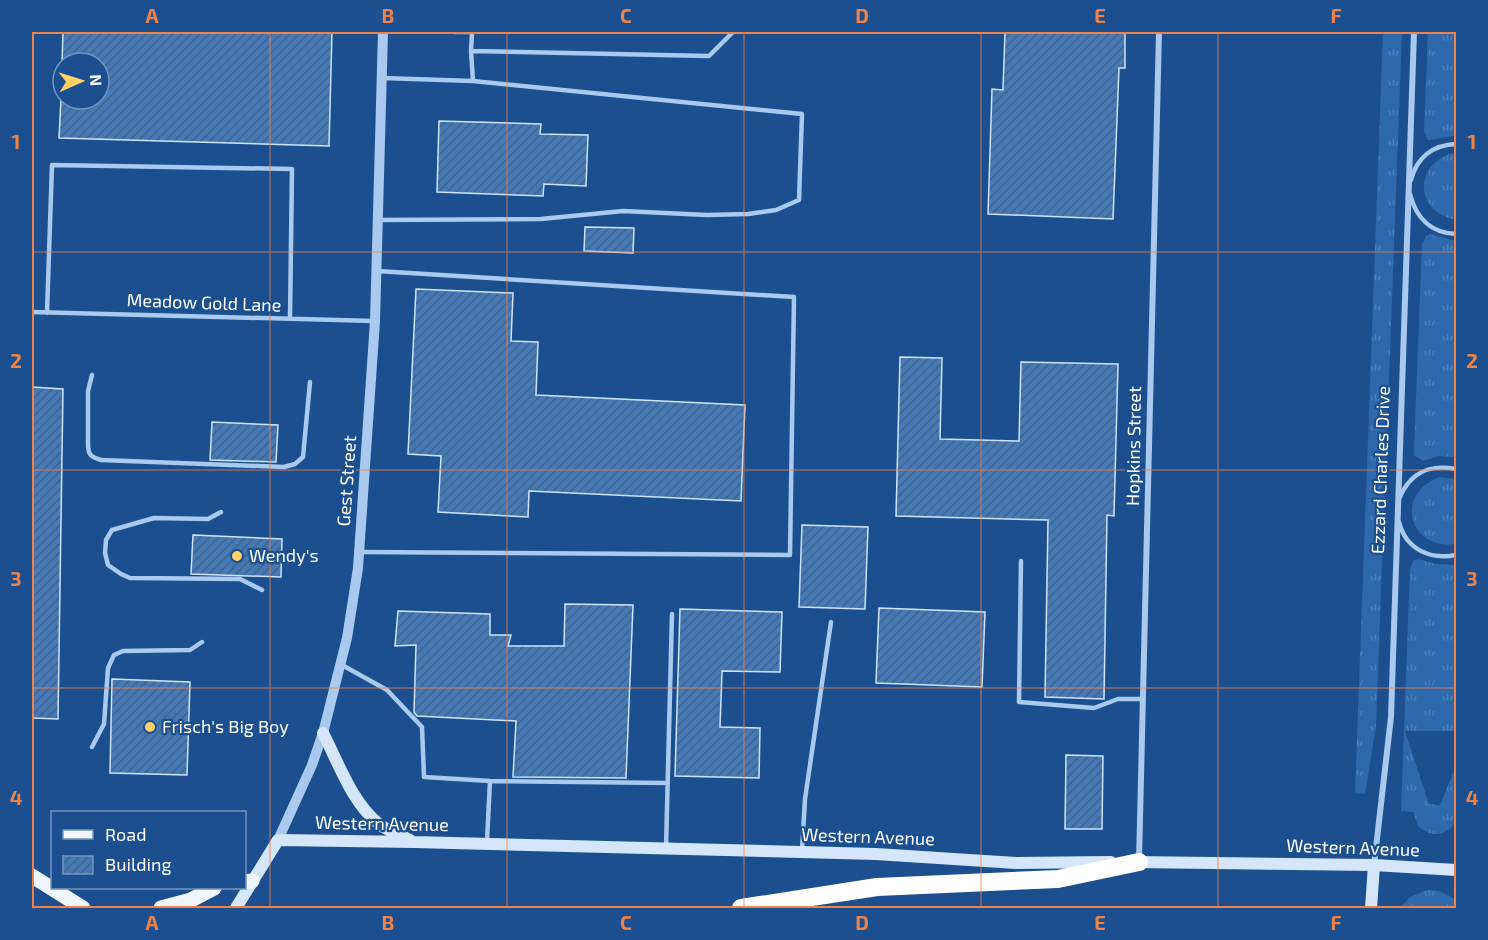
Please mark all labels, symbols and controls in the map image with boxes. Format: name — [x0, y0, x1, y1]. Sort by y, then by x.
text: A — [145, 3, 159, 27]
text: B — [382, 3, 394, 27]
text: C — [620, 3, 632, 27]
text: D — [855, 3, 869, 27]
text: E — [1094, 3, 1106, 27]
text: F — [1330, 3, 1342, 27]
north arrow — [51, 51, 111, 111]
text: N — [87, 74, 106, 86]
text: 1 — [12, 129, 20, 153]
text: 1 — [1468, 129, 1476, 153]
street label: Meadow Gold Lane — [126, 288, 282, 316]
text: 2 — [10, 348, 22, 372]
text: 2 — [1466, 348, 1478, 372]
street label: Ezzard Charles Drive — [1366, 385, 1394, 555]
street label: Hopkins Street — [1121, 386, 1145, 506]
street label: Gest Street — [332, 435, 360, 527]
place label: Wendy's — [249, 544, 319, 566]
marker: Wendy's — [230, 549, 244, 563]
text: 3 — [10, 566, 22, 590]
text: 3 — [1466, 566, 1478, 590]
place label: Frisch's Big Boy — [162, 715, 289, 737]
marker: Frisch's Big Boy — [143, 720, 157, 734]
text: 4 — [10, 785, 23, 809]
text: 4 — [1466, 785, 1479, 809]
legend — [51, 811, 246, 889]
street label: Western Avenue — [315, 811, 449, 835]
text: Road — [105, 823, 146, 845]
street label: Western Avenue — [801, 823, 935, 849]
street label: Western Avenue — [1286, 834, 1420, 860]
text: Building — [105, 853, 172, 875]
text: A — [145, 910, 159, 934]
text: B — [382, 910, 394, 934]
text: C — [620, 910, 632, 934]
text: D — [855, 910, 869, 934]
text: E — [1094, 910, 1106, 934]
text: F — [1330, 910, 1342, 934]

